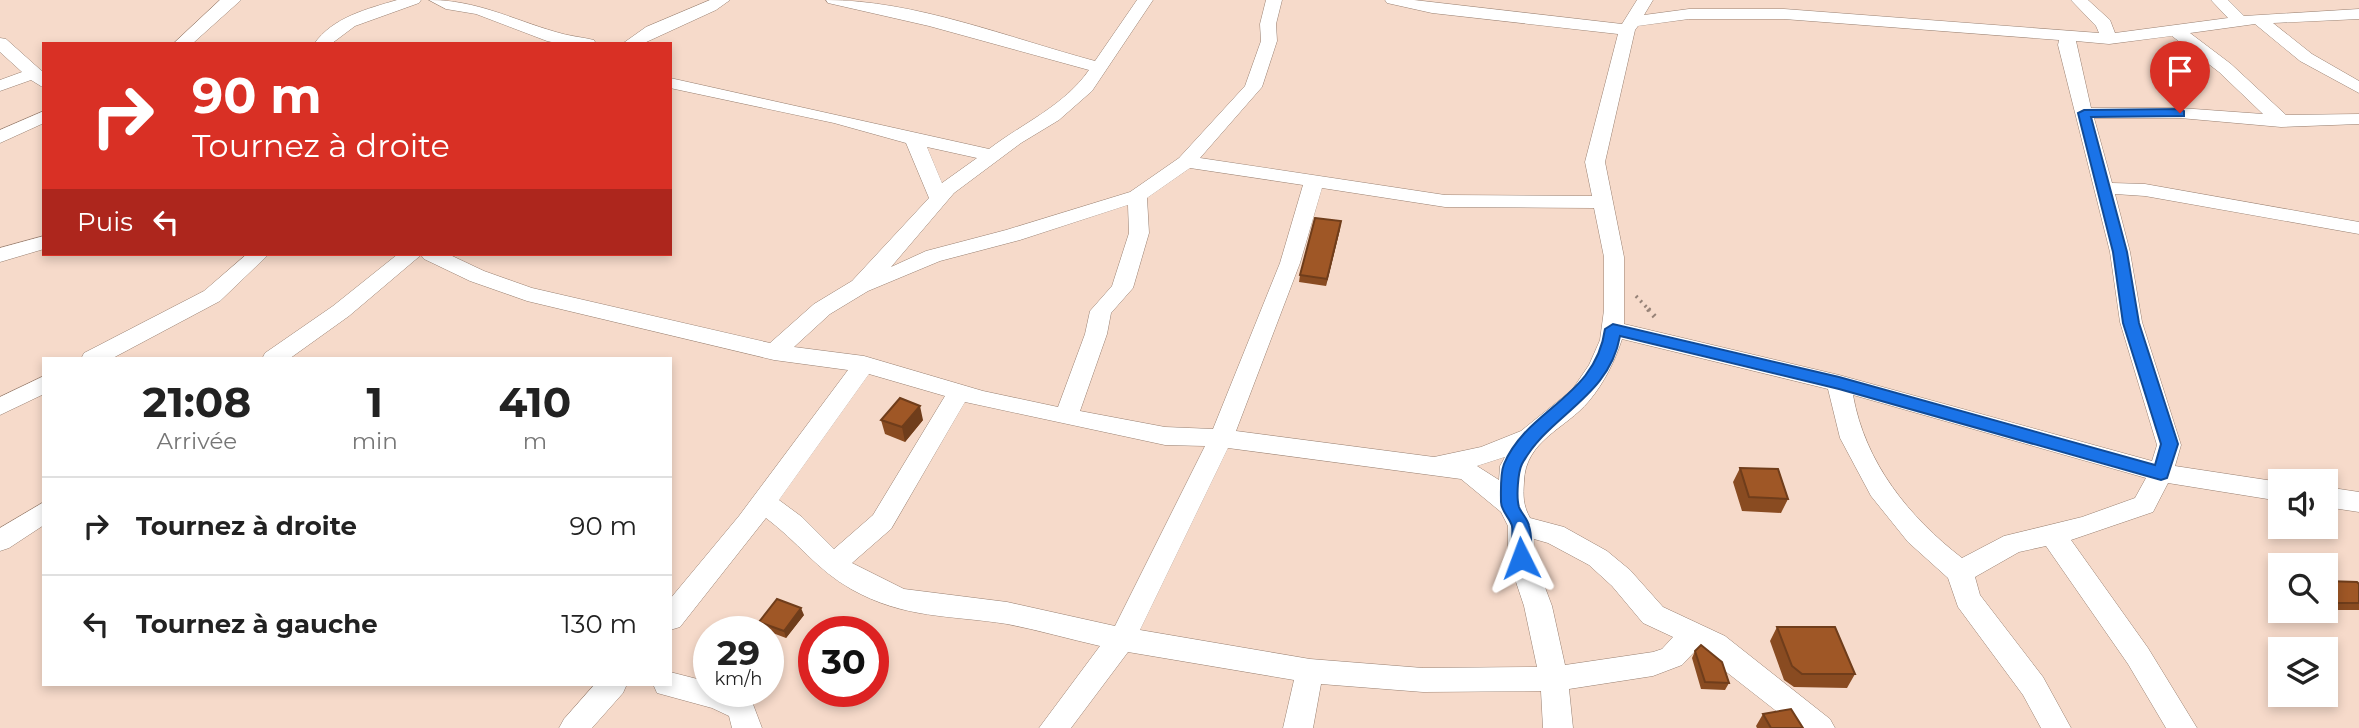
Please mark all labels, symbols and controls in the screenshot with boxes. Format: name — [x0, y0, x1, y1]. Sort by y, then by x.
pin — [2150, 41, 2210, 113]
icon: arrive — [2161, 52, 2199, 90]
text: 90 m — [192, 66, 322, 125]
icon: right — [77, 70, 168, 161]
text: Tournez à droite — [192, 126, 450, 165]
icon: left — [147, 203, 185, 241]
text: Puis — [77, 206, 133, 238]
text: 21:08 — [143, 376, 251, 428]
text: 1 — [367, 376, 383, 428]
text: 410 — [498, 376, 571, 428]
text: Arrivée — [157, 427, 237, 455]
text: min — [352, 427, 398, 455]
text: m — [523, 427, 547, 455]
map controls — [2268, 469, 2338, 707]
button: sound — [2268, 469, 2338, 539]
icon: right — [77, 507, 115, 545]
text: Tournez à droite — [136, 510, 357, 542]
text: 90 m — [570, 510, 637, 542]
position arrow — [1484, 521, 1558, 595]
button: search — [2268, 553, 2338, 623]
icon: left — [77, 605, 115, 643]
text: Tournez à gauche — [136, 608, 378, 640]
text: 130 m — [561, 608, 637, 640]
speed limit sign: 30 — [798, 616, 889, 707]
text: 29 — [717, 631, 760, 674]
button: layers — [2268, 637, 2338, 707]
text: km/h — [714, 668, 763, 690]

